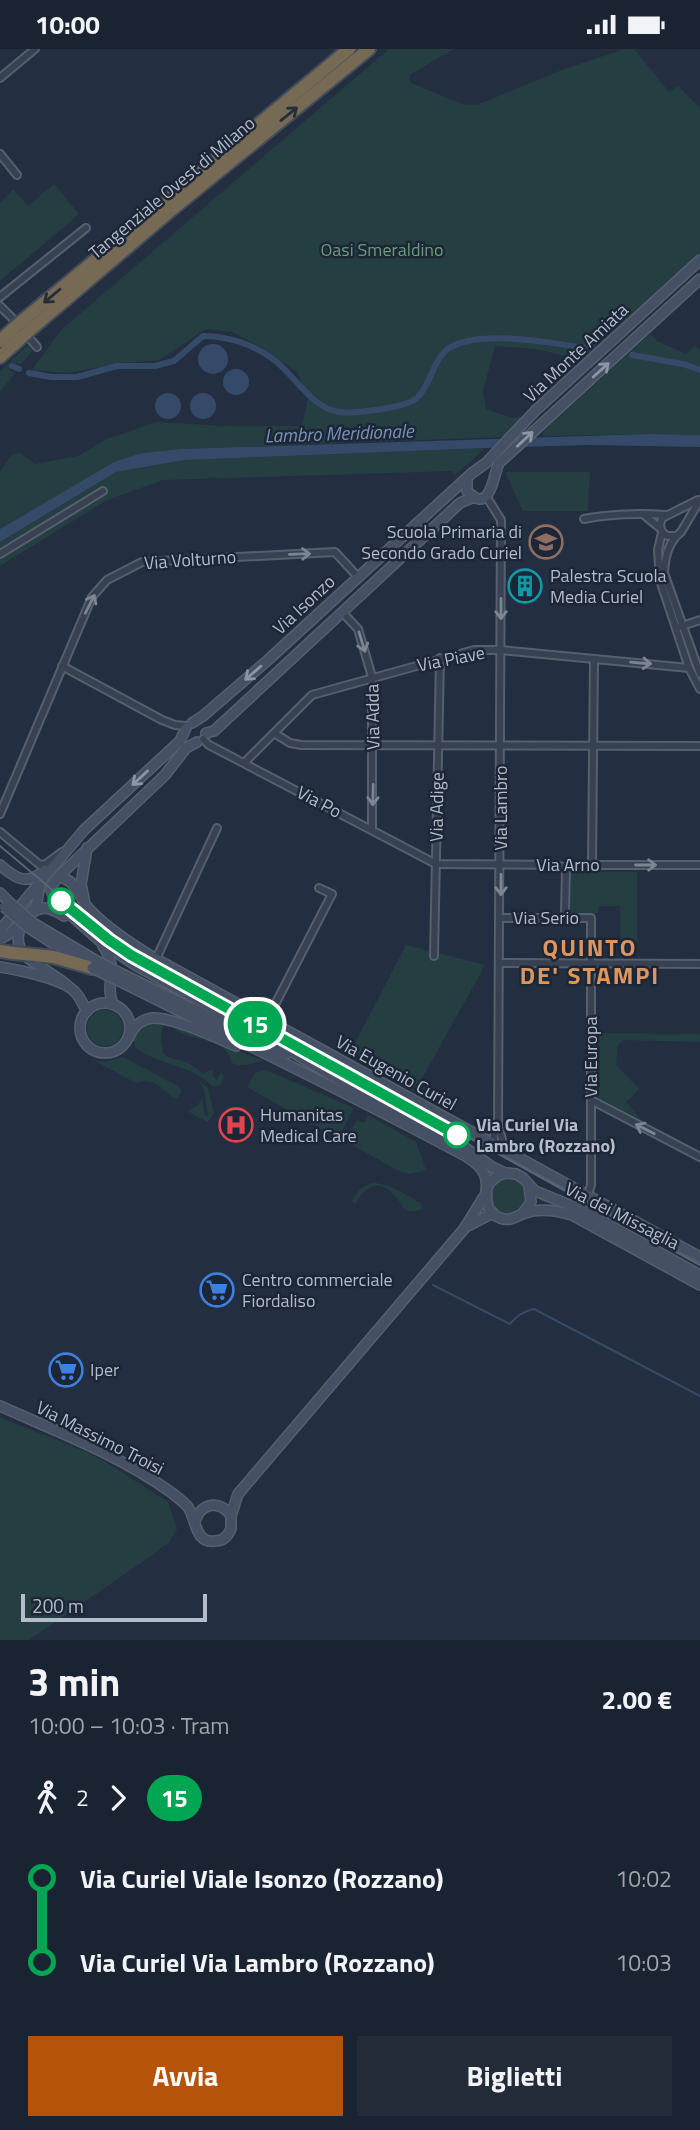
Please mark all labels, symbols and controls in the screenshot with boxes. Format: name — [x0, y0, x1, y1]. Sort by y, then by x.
text: 10:00 — [35, 5, 100, 44]
one-way arrow — [280, 106, 298, 122]
street label: Tangenziale Ovest di Milano — [83, 110, 261, 265]
park label: Oasi Smeraldino — [320, 236, 444, 263]
one-way arrow — [43, 288, 61, 304]
street label: Via Monte Amiata — [517, 297, 634, 409]
one-way arrow — [592, 361, 609, 378]
water label: Lambro Meridionale — [264, 415, 415, 450]
one-way arrow — [516, 431, 533, 448]
place label: Scuola Primaria di Secondo Grado Curiel — [361, 518, 522, 566]
school or university icon: Scuola Primaria di Secondo Grado Curiel — [527, 523, 565, 561]
street label: Via Volturno — [143, 543, 237, 576]
one-way arrow — [288, 547, 311, 560]
place label: Palestra Scuola Media Curiel — [550, 562, 667, 610]
building icon: Palestra Scuola Media Curiel — [506, 567, 544, 605]
street label: Via Isonzo — [266, 568, 341, 641]
one-way arrow — [83, 594, 97, 615]
one-way arrow — [494, 597, 508, 620]
one-way arrow — [356, 631, 369, 653]
street label: Via Piave — [415, 639, 487, 678]
one-way arrow — [630, 657, 652, 670]
one-way arrow — [244, 665, 262, 681]
street label: Via Adda — [358, 684, 387, 750]
street label: Via Lambro — [487, 765, 514, 851]
one-way arrow — [132, 769, 149, 786]
street label: Via Adige — [422, 772, 451, 842]
street label: Via Po — [292, 778, 347, 825]
one-way arrow — [366, 783, 380, 806]
street label: Via Arno — [536, 851, 600, 878]
one-way arrow — [634, 858, 657, 872]
one-way arrow — [494, 874, 508, 897]
unlabelled marker — [48, 888, 74, 914]
street label: Via Serio — [513, 904, 579, 931]
district label: QUINTO DE' STAMPI — [520, 929, 660, 993]
line badge: 15 — [224, 1001, 286, 1047]
text: 15 — [242, 1006, 268, 1042]
street label: Via Europa — [577, 1017, 604, 1097]
street label: Via Eugenio Curiel — [331, 1028, 462, 1117]
place label: Humanitas Medical Care — [260, 1101, 357, 1149]
hospital icon: Humanitas Medical Care — [217, 1106, 255, 1144]
place label: Via Curiel Via Lambro (Rozzano) — [476, 1111, 615, 1159]
one-way arrow — [635, 1121, 656, 1135]
marker: Via Curiel Via Lambro (Rozzano) — [444, 1122, 470, 1148]
street label: Via dei Missaglia — [560, 1175, 684, 1256]
place label: Centro commerciale Fiordaliso — [242, 1266, 393, 1314]
supermarket icon: Centro commerciale Fiordaliso — [198, 1271, 236, 1309]
supermarket icon: Iper — [47, 1351, 85, 1389]
place label: Iper — [90, 1356, 119, 1383]
street label: Via Massimo Troisi — [32, 1394, 169, 1481]
scale bar — [21, 1591, 206, 1623]
text: 200 m — [32, 1591, 84, 1620]
text: 3 min — [28, 1653, 120, 1711]
text: 2.00 € — [601, 1680, 672, 1719]
text: 10:00 – 10:03 · Tram — [28, 1708, 230, 1743]
icon: walk — [28, 1779, 66, 1817]
icon: forward — [99, 1779, 137, 1817]
text: 2 — [76, 1780, 89, 1815]
text: 15 — [161, 1780, 188, 1816]
text: Via Curiel Viale Isonzo (Rozzano) — [80, 1859, 443, 1898]
text: 10:02 — [615, 1861, 672, 1896]
text: Via Curiel Via Lambro (Rozzano) — [80, 1943, 435, 1982]
text: 10:03 — [615, 1945, 672, 1980]
button: Avvia — [28, 2036, 343, 2116]
button: Biglietti — [357, 2036, 672, 2116]

